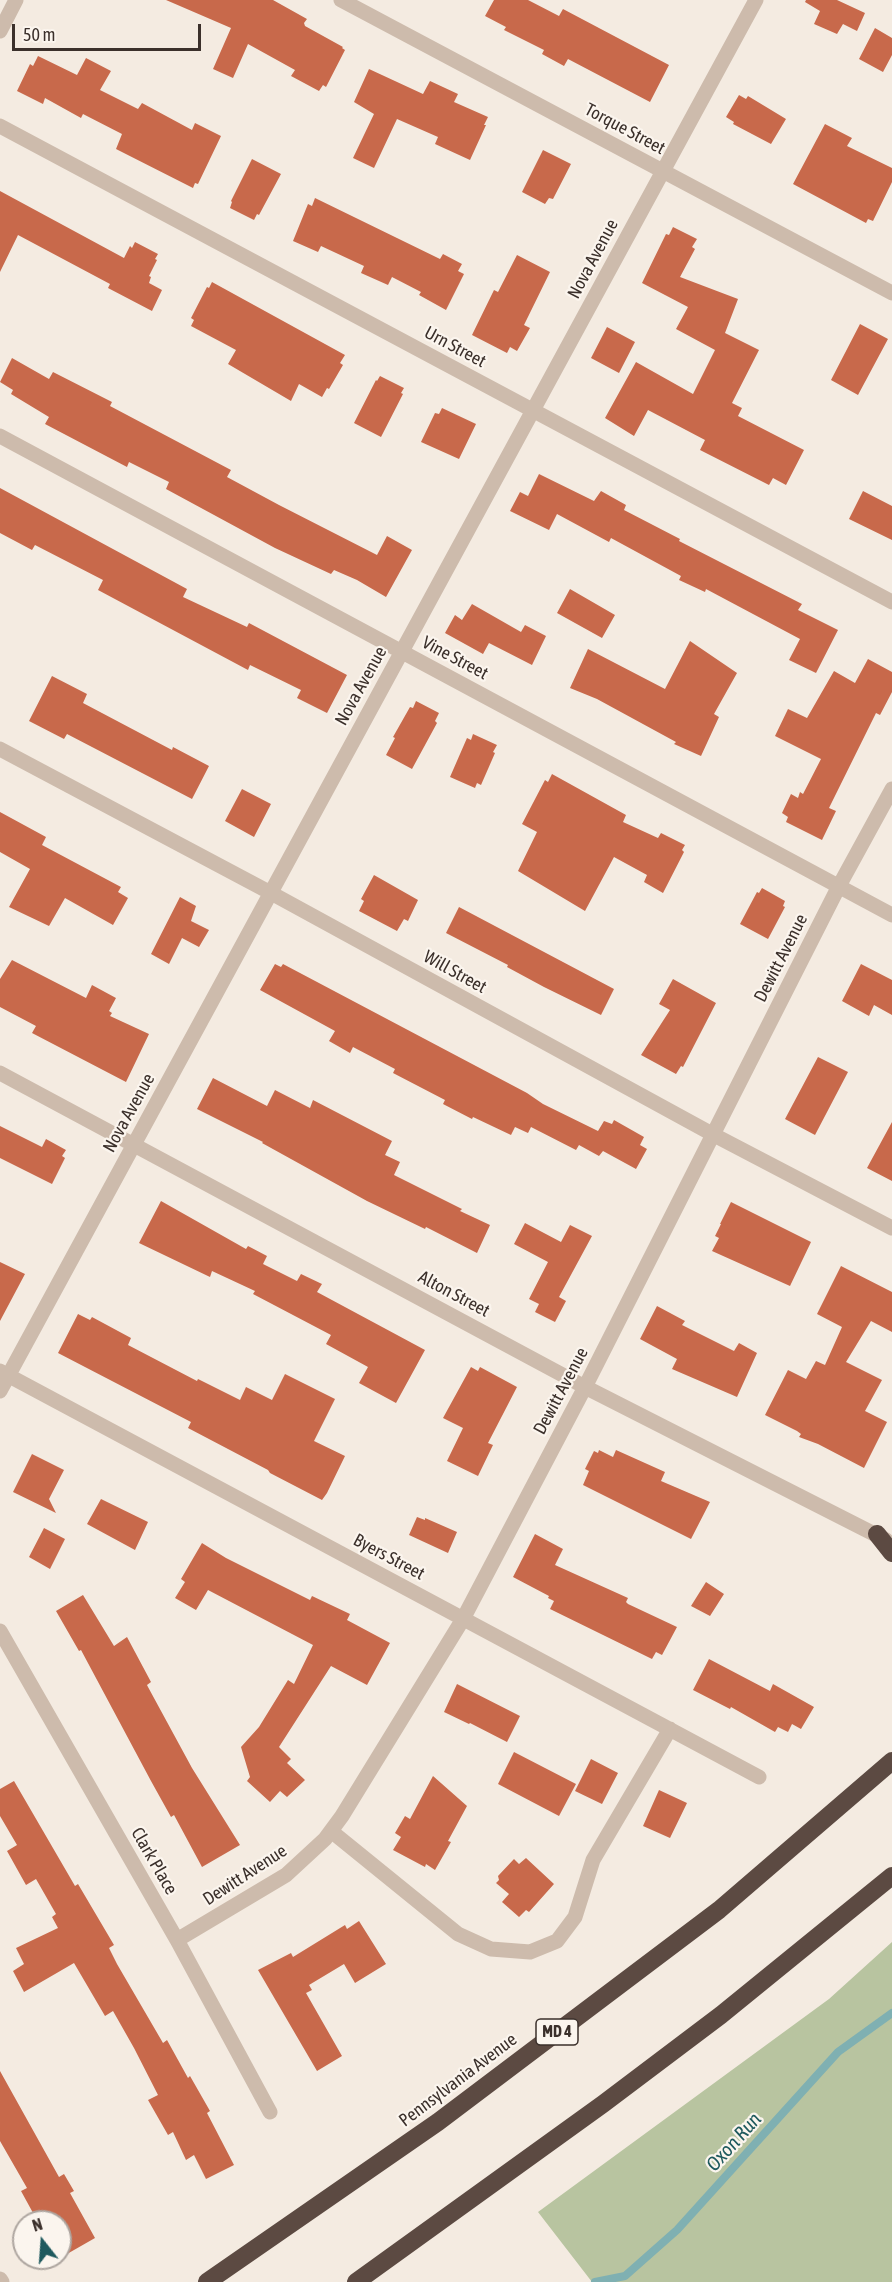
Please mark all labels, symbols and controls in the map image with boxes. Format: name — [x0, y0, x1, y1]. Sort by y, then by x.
scale bar — [15, 12, 204, 50]
text: 50 m — [23, 24, 55, 45]
street label: Torque Street — [581, 99, 669, 159]
street label: Nova Avenue — [563, 216, 623, 302]
street label: Urn Street — [421, 322, 489, 372]
street label: Vine Street — [418, 632, 492, 684]
street label: Nova Avenue — [331, 643, 391, 729]
street label: Dewitt Avenue — [750, 910, 812, 1006]
street label: Will Street — [420, 946, 490, 998]
street label: Nova Avenue — [99, 1070, 159, 1156]
street label: Alton Street — [415, 1266, 493, 1322]
street label: Dewitt Avenue — [529, 1344, 593, 1438]
street label: Byers Street — [350, 1529, 428, 1585]
street label: Clark Place — [126, 1824, 182, 1898]
street label: Dewitt Avenue — [199, 1840, 291, 1910]
road number: MD 4 — [536, 2019, 578, 2045]
street label: Pennsylvania Avenue — [395, 2029, 521, 2131]
water label: Oxon Run — [701, 2108, 767, 2176]
north arrow — [12, 2210, 72, 2270]
text: N — [30, 2215, 44, 2235]

